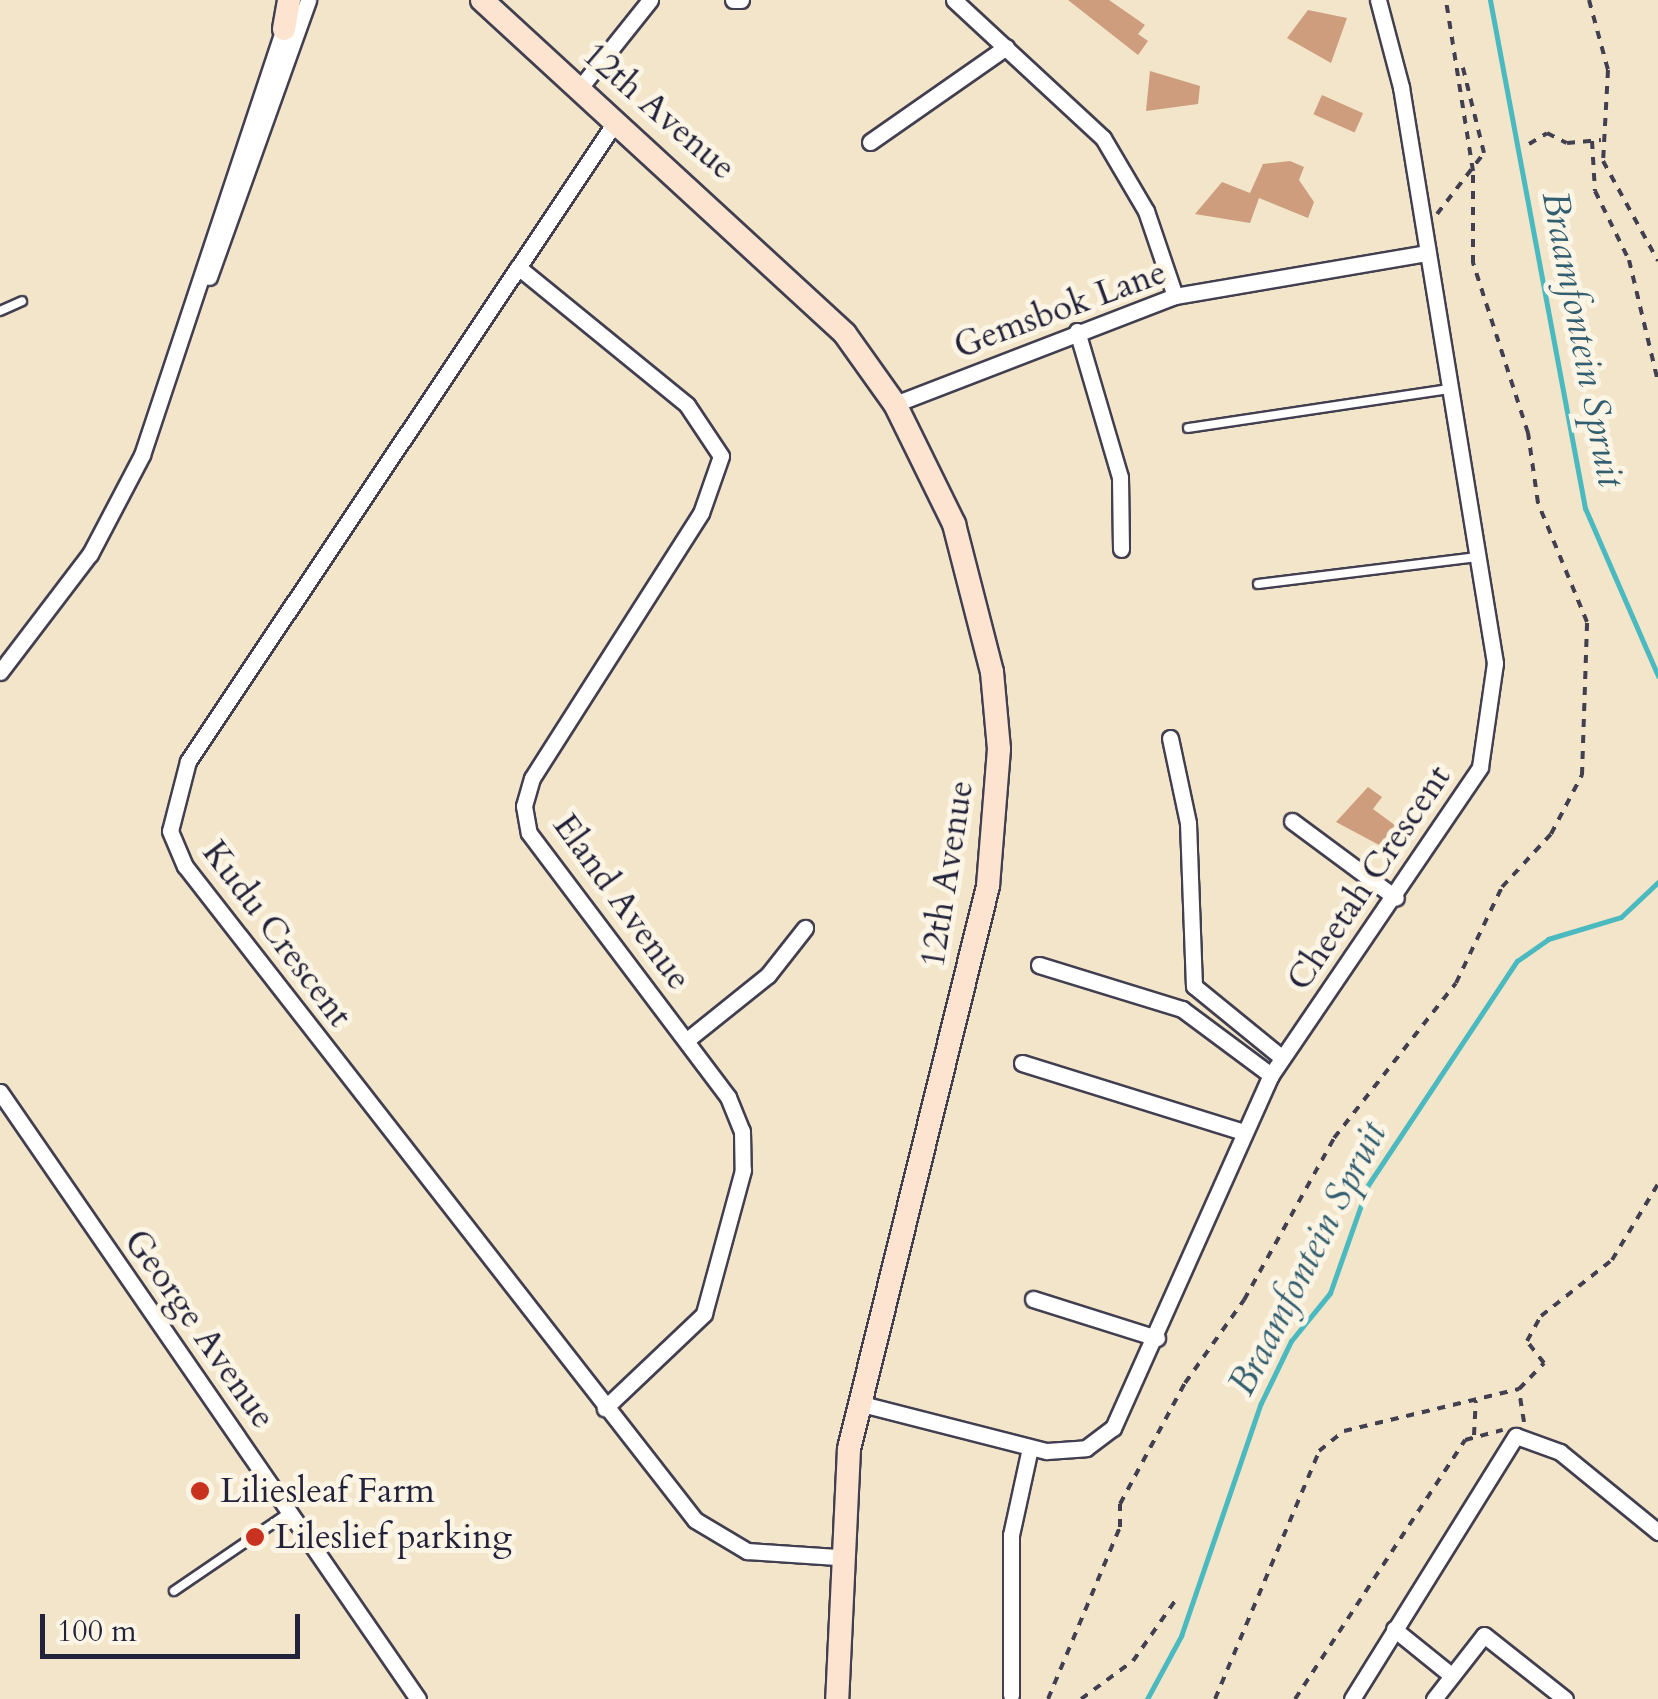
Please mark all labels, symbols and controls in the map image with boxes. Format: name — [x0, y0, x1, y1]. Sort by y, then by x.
street label: 12th Avenue — [574, 33, 744, 189]
water label: Braamfontein Spruit — [1531, 187, 1633, 491]
street label: Gemsbok Lane — [948, 251, 1172, 367]
street label: Cheetah Crescent — [1278, 757, 1460, 999]
street label: 12th Avenue — [911, 777, 983, 971]
street label: Eland Avenue — [544, 806, 700, 998]
street label: Kudu Crescent — [193, 833, 361, 1035]
water label: Braamfontein Spruit — [1219, 1115, 1397, 1403]
street label: George Avenue — [116, 1221, 284, 1437]
place label: Liliesleaf Farm — [220, 1470, 435, 1512]
marker: Liliesleaf Farm — [189, 1480, 211, 1502]
place label: Lileslief parking — [275, 1516, 512, 1558]
marker: Lileslief parking — [244, 1526, 266, 1548]
scale bar — [45, 1594, 305, 1656]
text: 100 m — [57, 1611, 137, 1652]

